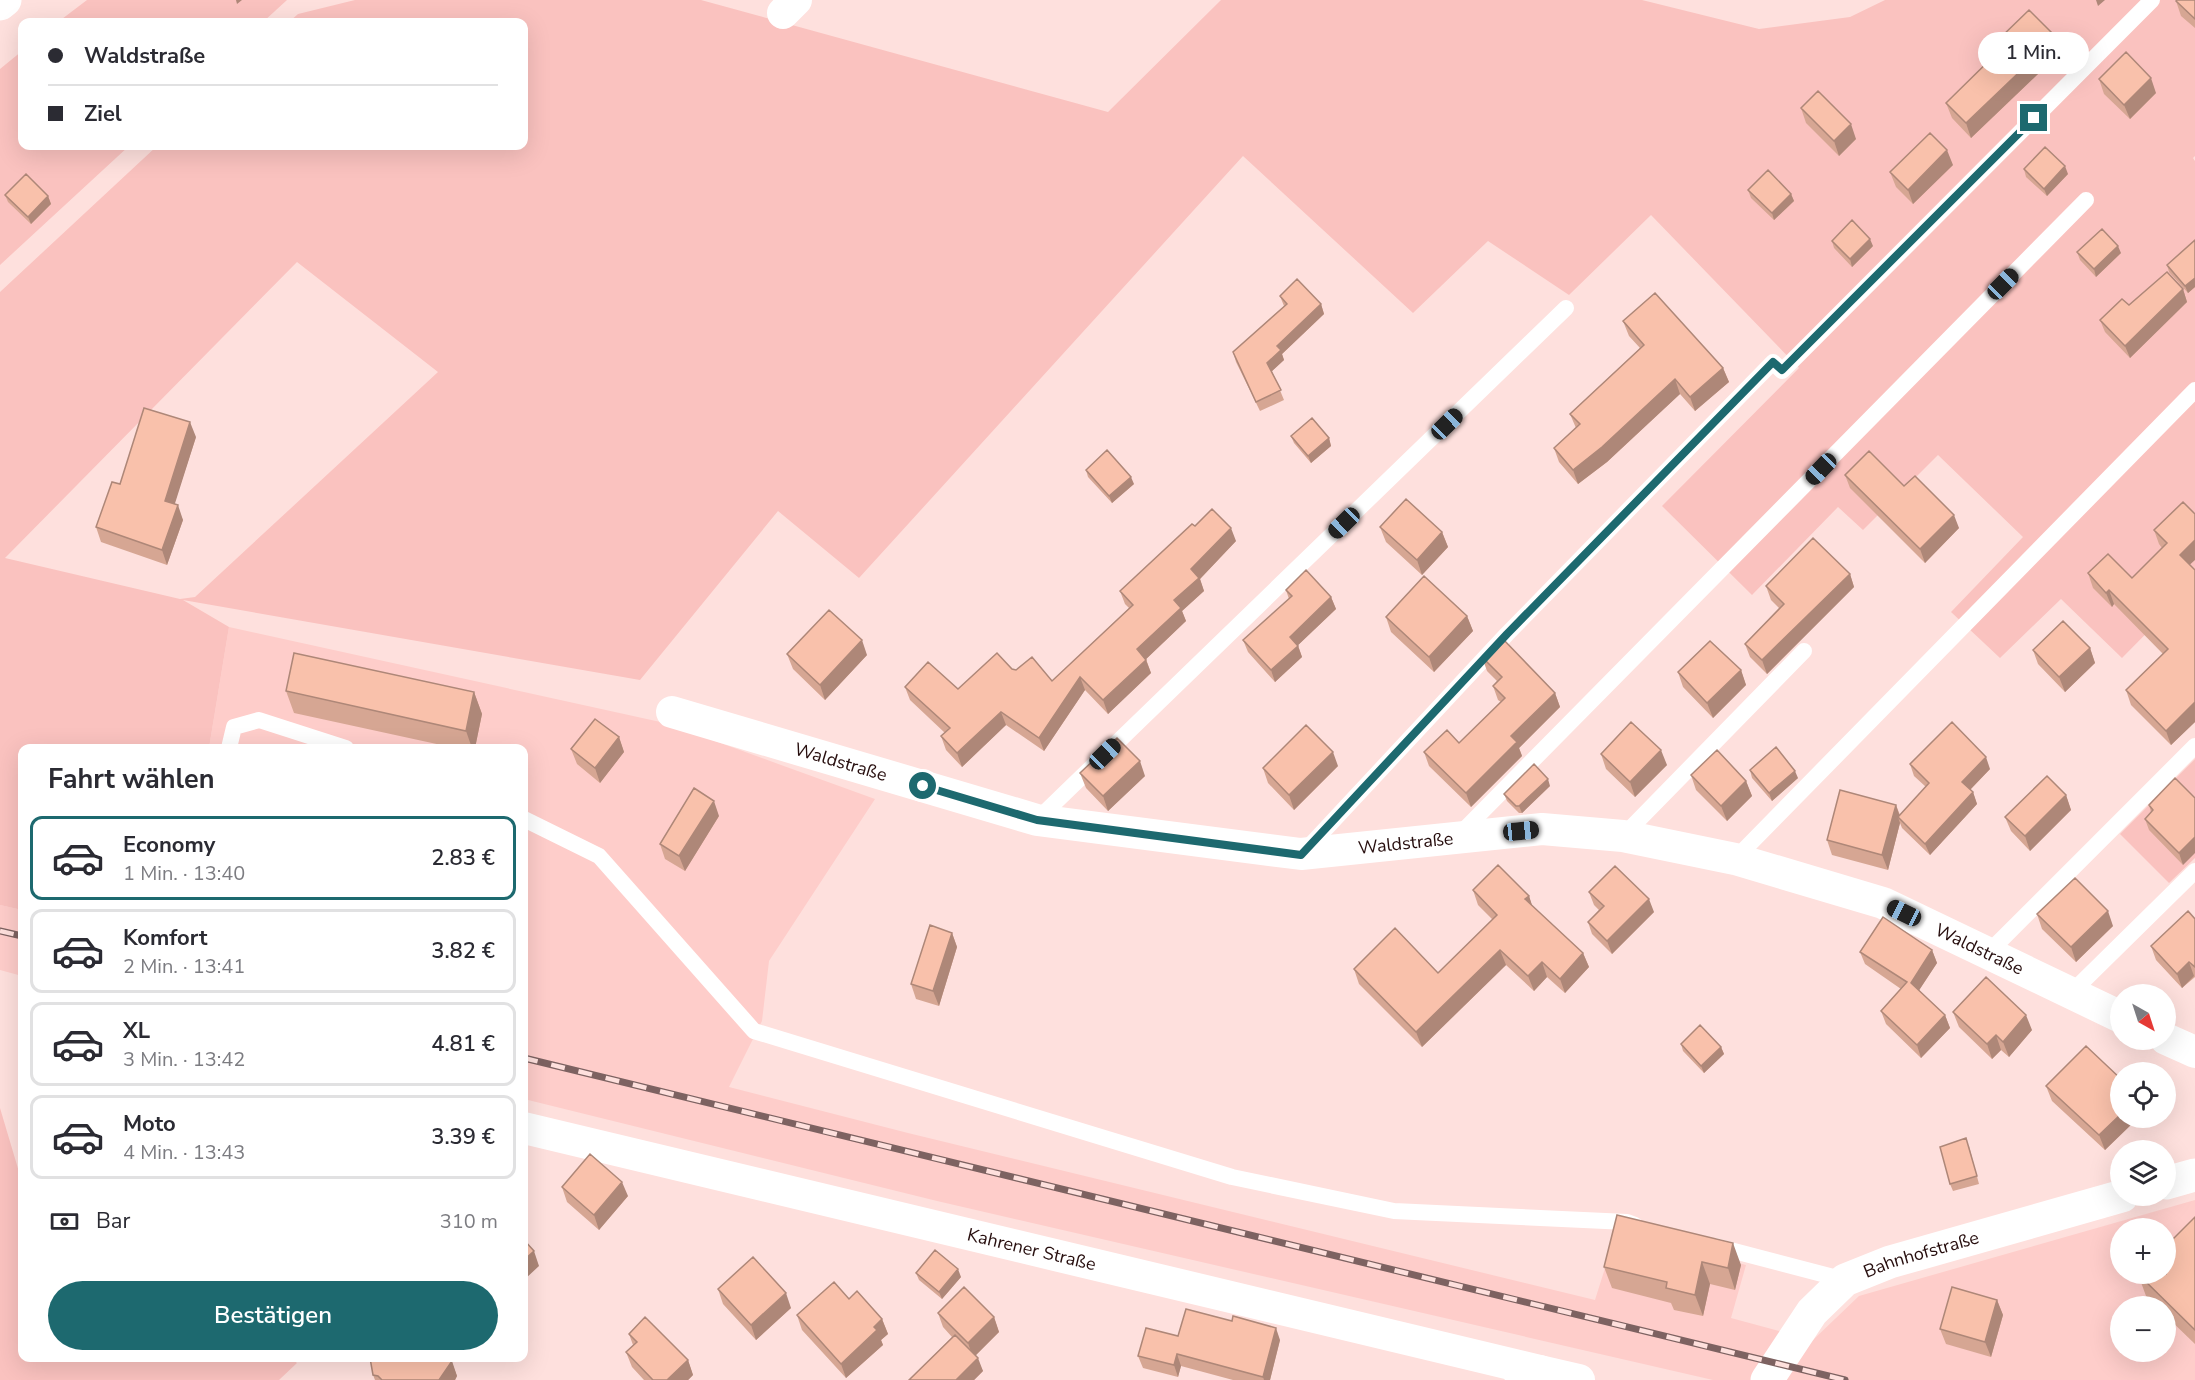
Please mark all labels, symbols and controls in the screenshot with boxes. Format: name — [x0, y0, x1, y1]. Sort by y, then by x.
callout: 1 Min. — [1978, 31, 2090, 73]
text: 1 Min. — [2006, 39, 2061, 66]
text: Waldstraße — [84, 41, 205, 71]
text: Ziel — [84, 99, 122, 129]
route end — [2020, 104, 2047, 131]
car — [1984, 265, 2022, 303]
car — [1428, 405, 1466, 443]
car — [1802, 450, 1840, 488]
car — [1325, 504, 1363, 542]
car — [1086, 735, 1124, 773]
street label: Waldstraße — [792, 737, 890, 787]
text: Fahrt wählen — [48, 761, 214, 798]
route start — [909, 772, 936, 799]
car — [1502, 820, 1540, 842]
street label: Waldstraße — [1357, 826, 1454, 860]
text: Economy — [123, 830, 215, 860]
icon: car — [51, 831, 105, 885]
text: 2.83 € — [431, 843, 495, 873]
text: 1 Min. · 13:40 — [123, 860, 245, 887]
car — [1884, 897, 1924, 929]
street label: Waldstraße — [1931, 918, 2028, 981]
text: Komfort — [123, 923, 207, 953]
icon: car — [51, 924, 105, 978]
text: 3.82 € — [431, 936, 495, 966]
text: 2 Min. · 13:41 — [123, 953, 245, 980]
north arrow — [2110, 984, 2176, 1050]
map controls — [2110, 984, 2176, 1362]
text: XL — [123, 1016, 150, 1046]
icon: car — [51, 1017, 105, 1071]
text: 4.81 € — [431, 1029, 495, 1059]
text: 3 Min. · 13:42 — [123, 1046, 245, 1073]
button: locate — [2110, 1062, 2176, 1128]
text: Moto — [123, 1109, 176, 1139]
icon: car — [51, 1110, 105, 1164]
text: 3.39 € — [431, 1122, 495, 1152]
text: 4 Min. · 13:43 — [123, 1139, 245, 1166]
button: layers — [2110, 1140, 2176, 1206]
icon: cash — [48, 1205, 81, 1238]
text: Bar — [96, 1206, 130, 1236]
text: 310 m — [440, 1208, 498, 1235]
button: + — [2110, 1218, 2176, 1284]
street label: Kahrener Straße — [965, 1222, 1099, 1276]
street label: Bahnhofstraße — [1860, 1225, 1982, 1283]
button: Bestätigen — [48, 1281, 498, 1350]
button: − — [2110, 1296, 2176, 1362]

